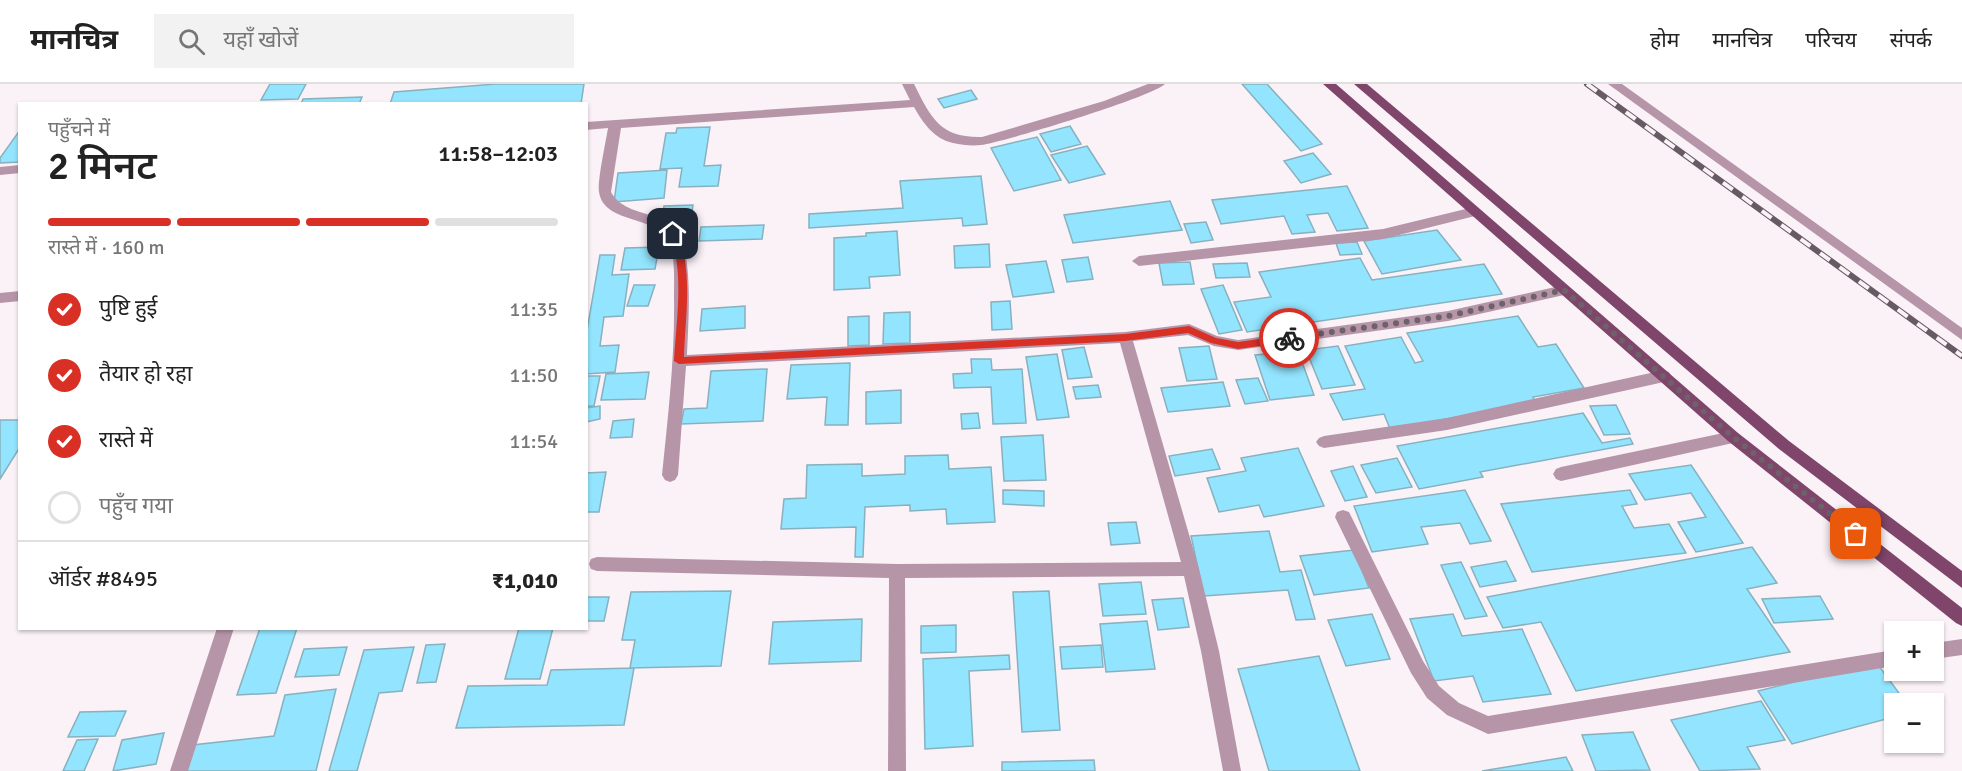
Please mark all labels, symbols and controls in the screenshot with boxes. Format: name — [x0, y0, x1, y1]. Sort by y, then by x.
search box — [154, 14, 574, 68]
text: मानचित्र — [30, 23, 118, 57]
icon: search — [175, 25, 208, 58]
text: यहाँ खोजें — [223, 26, 298, 53]
text: होम — [1650, 27, 1679, 53]
text: मानचित्र — [1712, 27, 1772, 53]
text: परिचय — [1805, 27, 1857, 53]
text: संपर्क — [1890, 27, 1932, 53]
text: पहुँचने में — [48, 117, 110, 142]
text: 11:58–12:03 — [439, 140, 558, 167]
text: 2 मिनट — [48, 142, 157, 190]
pin — [647, 208, 698, 259]
icon: home — [656, 217, 689, 250]
text: रास्ते में · 160 m — [48, 235, 165, 260]
icon: check — [48, 293, 81, 326]
text: पुष्टि हुई — [99, 294, 157, 321]
text: 11:35 — [509, 297, 558, 322]
courier — [1259, 308, 1319, 368]
icon: bike — [1273, 322, 1306, 355]
icon: check — [48, 359, 81, 392]
text: तैयार हो रहा — [99, 360, 192, 387]
text: 11:50 — [509, 363, 558, 388]
icon: check — [48, 425, 81, 458]
text: रास्ते में — [99, 426, 153, 453]
text: 11:54 — [509, 429, 558, 454]
text: पहुँच गया — [99, 492, 173, 519]
pin — [1830, 508, 1881, 559]
icon: bag — [1839, 517, 1872, 550]
text: ऑर्डर #8495 — [48, 565, 158, 592]
text: ₹1,010 — [492, 567, 558, 594]
map controls — [1884, 621, 1944, 753]
button: + — [1884, 621, 1944, 681]
button: − — [1884, 693, 1944, 753]

